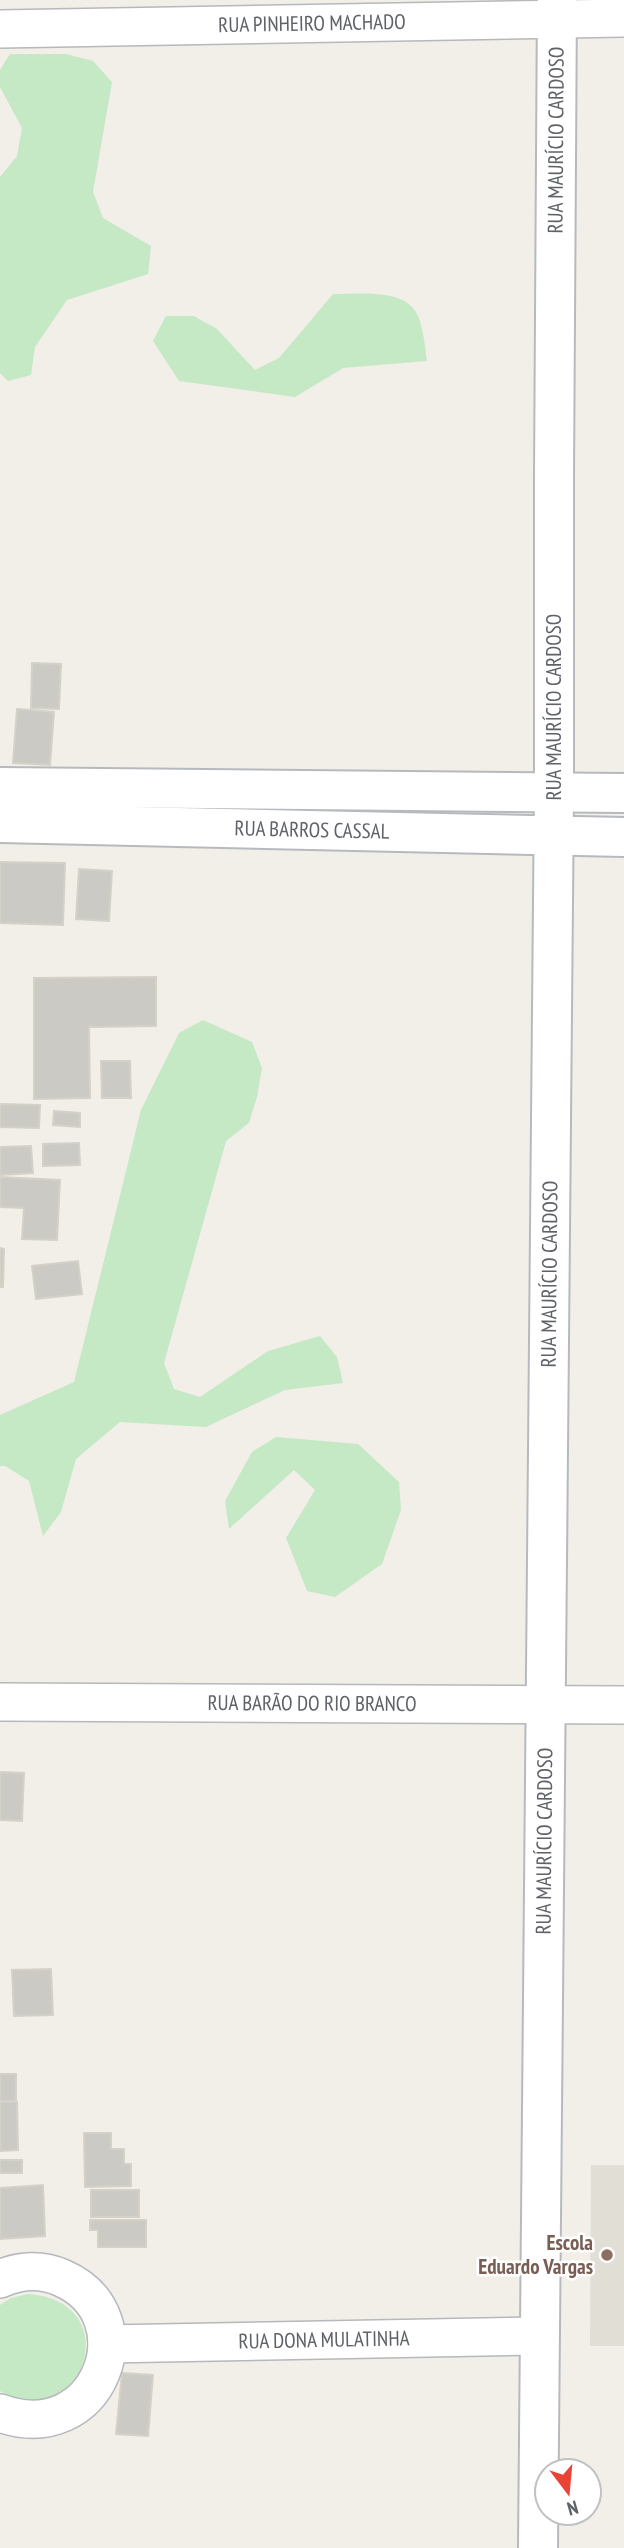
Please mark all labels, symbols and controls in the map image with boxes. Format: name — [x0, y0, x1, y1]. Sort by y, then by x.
street label: RUA PINHEIRO MACHADO — [218, 8, 406, 38]
street label: RUA MAURÍCIO CARDOSO — [542, 47, 570, 234]
street label: RUA MAURÍCIO CARDOSO — [540, 614, 567, 801]
street label: RUA BARROS CASSAL — [234, 814, 390, 845]
street label: RUA MAURÍCIO CARDOSO — [535, 1181, 563, 1368]
street label: RUA BARÃO DO RIO BRANCO — [207, 1689, 417, 1717]
street label: RUA MAURÍCIO CARDOSO — [530, 1748, 558, 1935]
place label: Escola Eduardo Vargas — [478, 2229, 593, 2280]
marker: Escola Eduardo Vargas — [599, 2247, 615, 2263]
street label: RUA DONA MULATINHA — [238, 2324, 410, 2355]
north arrow — [533, 2457, 603, 2527]
text: N — [564, 2495, 581, 2521]

